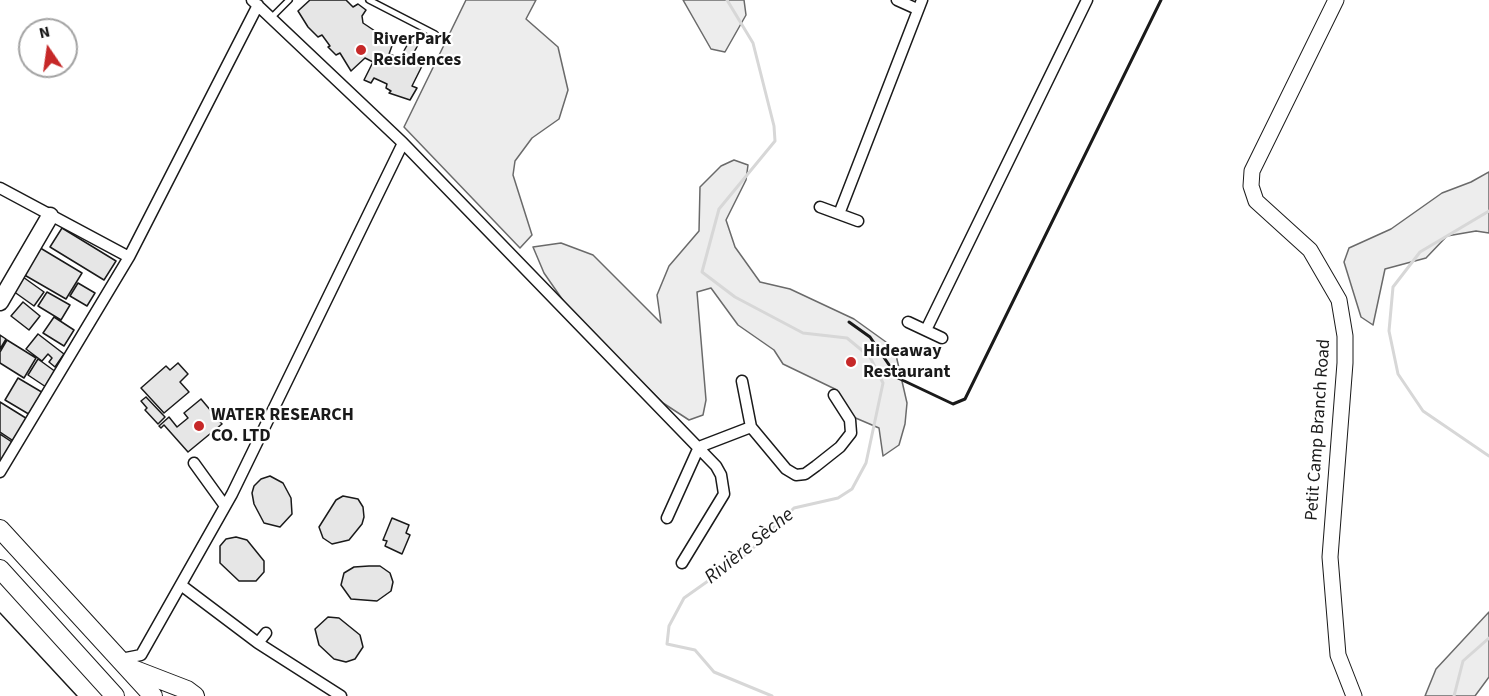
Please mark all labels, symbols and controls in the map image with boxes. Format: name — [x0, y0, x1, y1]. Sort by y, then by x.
north arrow — [18, 18, 78, 78]
text: N — [37, 20, 52, 44]
place label: RiverPark Residences — [373, 29, 461, 72]
marker: RiverPark Residences — [354, 43, 368, 57]
street label: Petit Camp Branch Road — [1302, 338, 1336, 522]
place label: Hideaway Restaurant — [863, 341, 950, 384]
marker: Hideaway Restaurant — [844, 355, 858, 369]
place label: WATER RESEARCH CO. LTD — [211, 405, 354, 448]
marker: WATER RESEARCH CO. LTD — [192, 419, 206, 433]
water label: Rivière Sèche — [701, 504, 799, 590]

